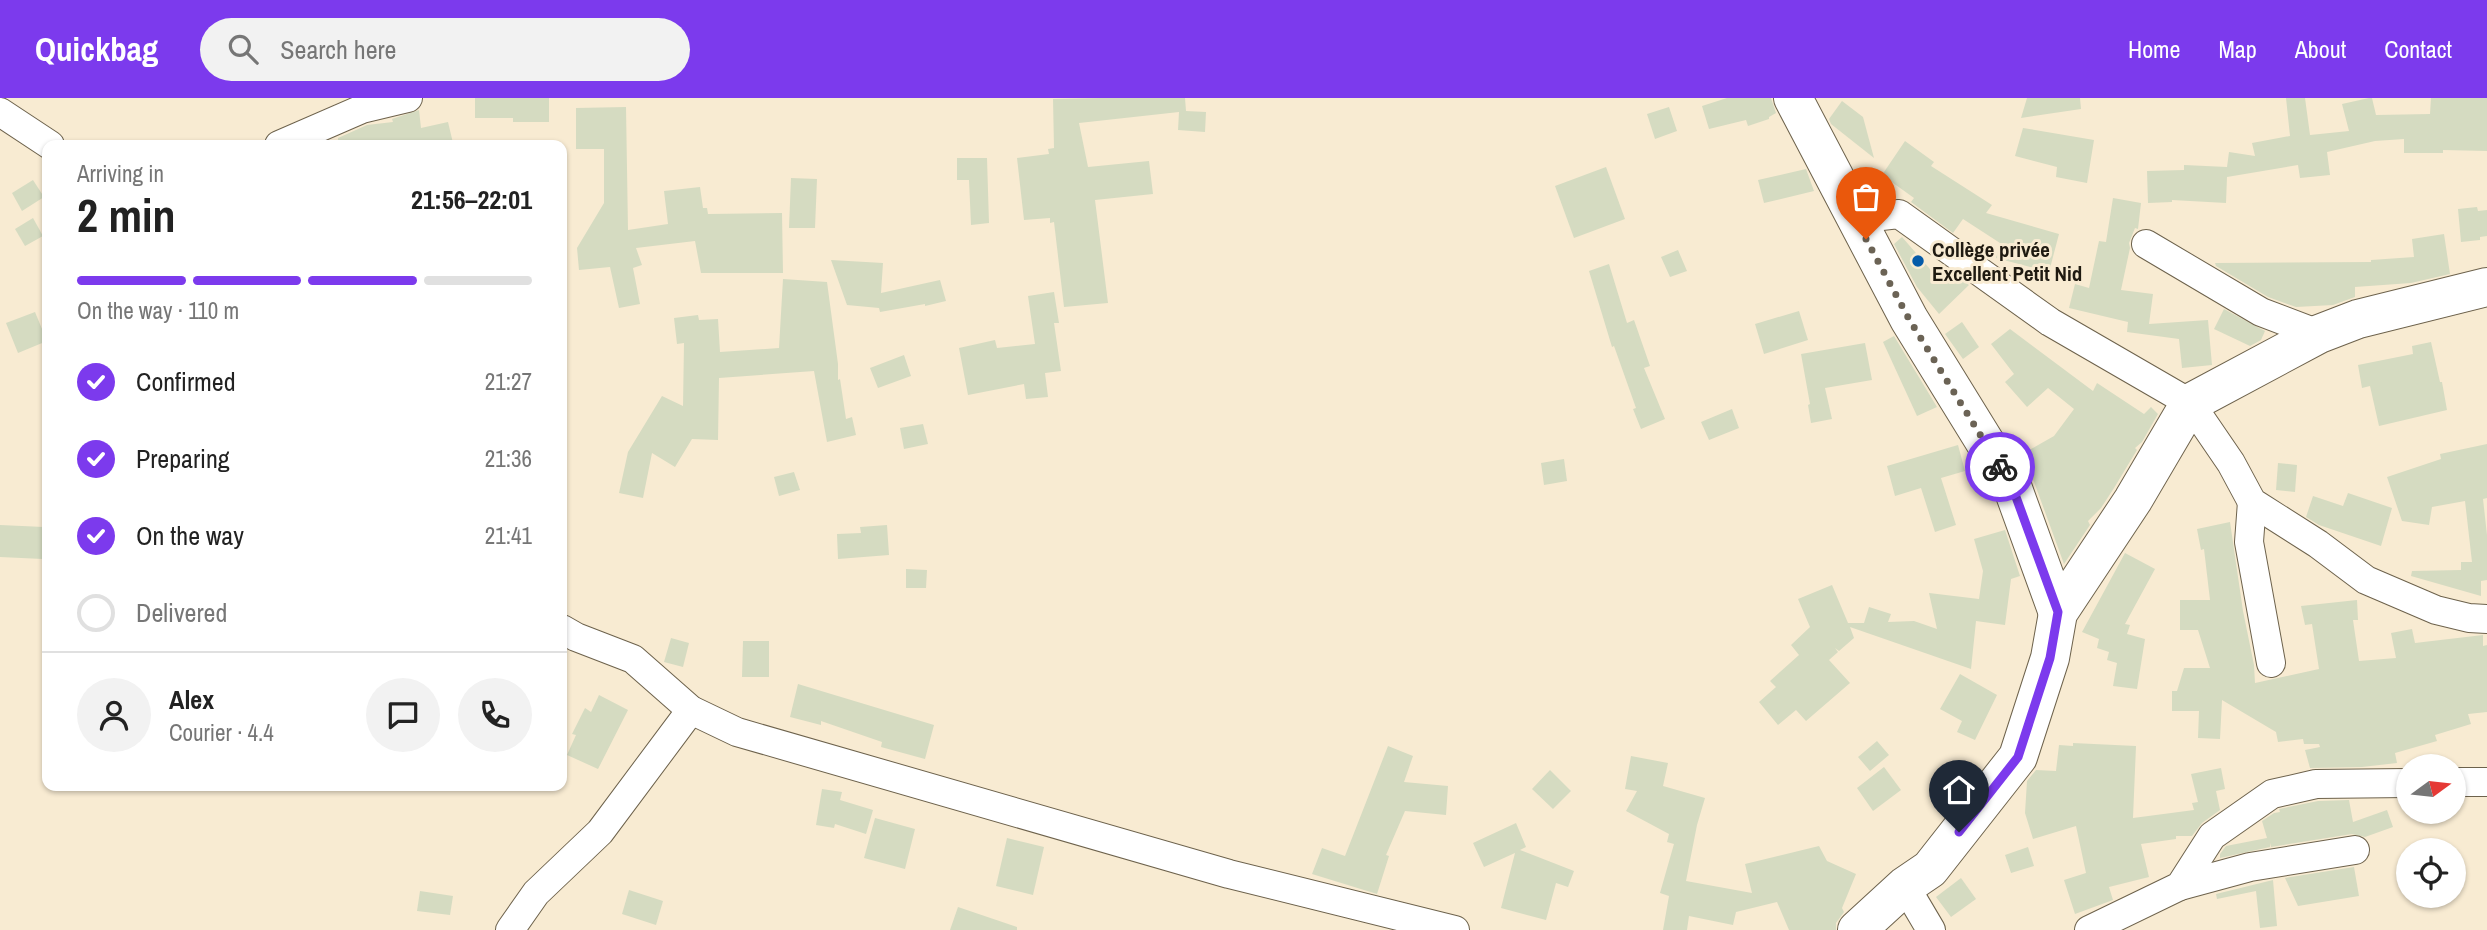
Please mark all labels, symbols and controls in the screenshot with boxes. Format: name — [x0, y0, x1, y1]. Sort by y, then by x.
search box — [200, 18, 690, 81]
text: Quickbag — [35, 27, 158, 71]
icon: search — [224, 30, 262, 68]
text: Search here — [280, 32, 396, 67]
text: Home — [2128, 33, 2180, 65]
text: Map — [2218, 33, 2257, 65]
text: About — [2295, 33, 2346, 65]
text: Contact — [2384, 33, 2452, 65]
text: Arriving in — [77, 158, 164, 189]
pin — [1836, 167, 1896, 239]
icon: bag — [1847, 178, 1885, 216]
text: 21:56–22:01 — [411, 182, 532, 217]
text: 2 min — [77, 184, 176, 246]
place label: Collège privée Excellent Petit Nid — [1932, 235, 2082, 288]
marker: Collège privée Excellent Petit Nid — [1910, 253, 1926, 269]
text: On the way · 110 m — [77, 295, 239, 326]
icon: check — [77, 363, 115, 401]
text: Confirmed — [136, 364, 236, 399]
text: 21:27 — [485, 366, 532, 397]
courier — [1965, 432, 2035, 502]
icon: check — [77, 440, 115, 478]
text: Preparing — [136, 441, 230, 476]
text: 21:36 — [485, 443, 532, 474]
icon: bike — [1981, 448, 2019, 486]
icon: check — [77, 517, 115, 555]
text: On the way — [136, 518, 244, 553]
text: 21:41 — [485, 520, 532, 551]
text: Delivered — [136, 595, 227, 630]
button: person — [77, 678, 151, 752]
button: chat — [366, 678, 440, 752]
button: phone — [458, 678, 532, 752]
text: Alex — [169, 682, 214, 717]
text: Courier · 4.4 — [169, 717, 274, 748]
north arrow — [2396, 754, 2466, 824]
map controls — [2396, 754, 2466, 908]
pin — [1929, 760, 1989, 832]
icon: home — [1940, 771, 1978, 809]
button: locate — [2396, 838, 2466, 908]

